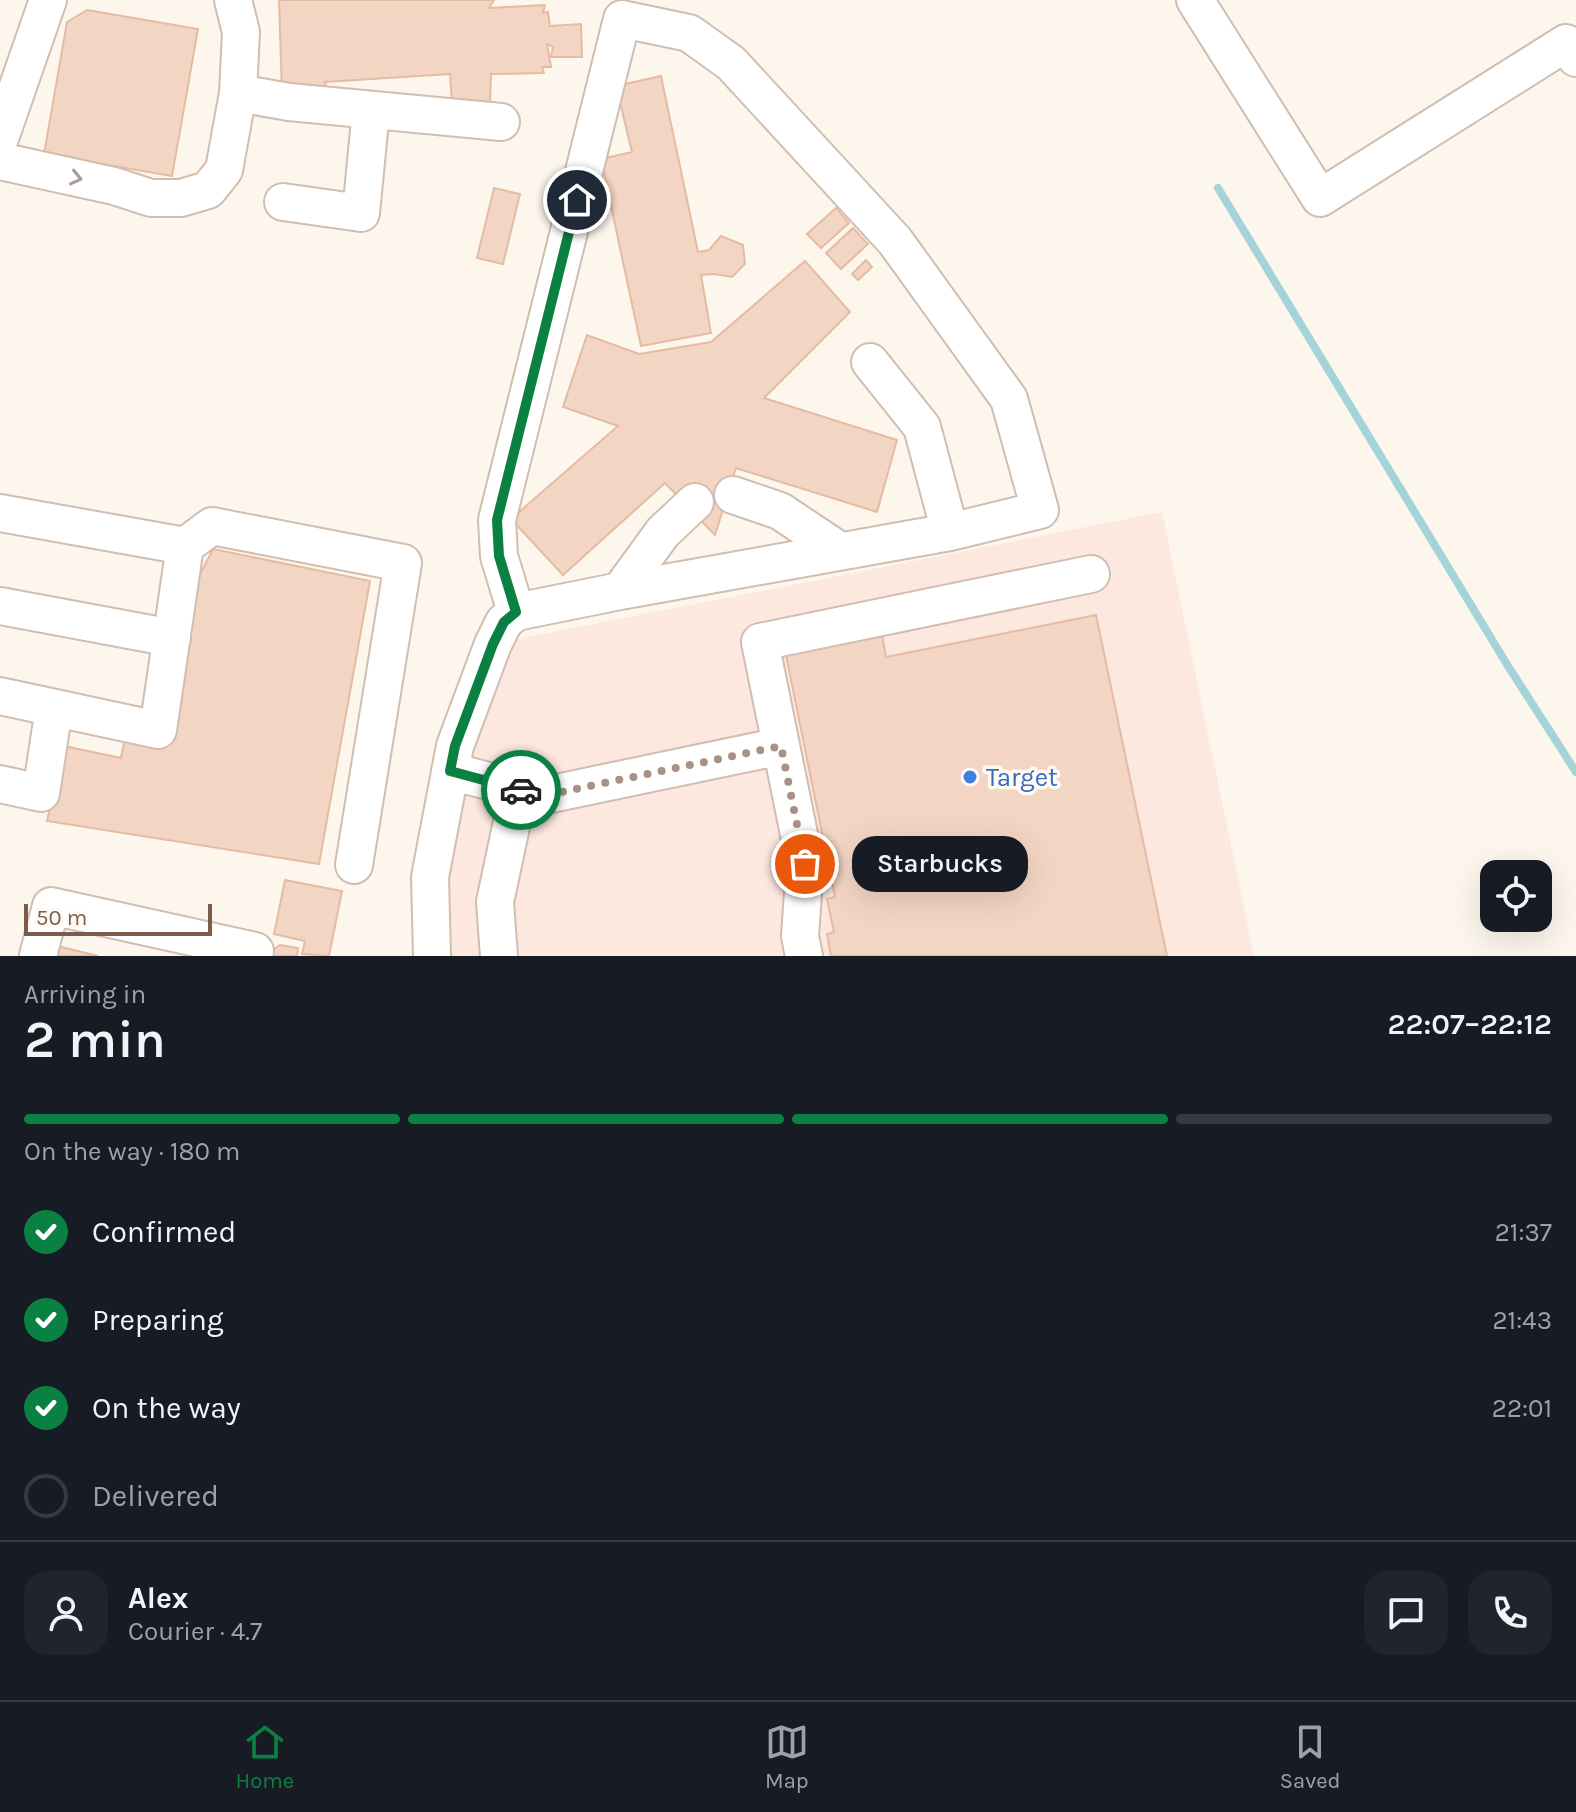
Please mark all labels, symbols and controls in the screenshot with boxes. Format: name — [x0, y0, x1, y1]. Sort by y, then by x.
pin — [543, 166, 611, 234]
one-way arrow — [69, 169, 82, 186]
icon: home — [555, 178, 599, 222]
courier — [481, 750, 561, 830]
place label: Target — [986, 762, 1058, 793]
icon: car — [499, 768, 543, 812]
marker: Target — [961, 768, 979, 786]
pin — [771, 830, 839, 898]
callout: Starbucks — [853, 836, 1029, 892]
icon: bag — [783, 842, 827, 886]
text: Starbucks — [877, 848, 1003, 879]
map controls — [1480, 860, 1552, 932]
button: locate — [1480, 860, 1552, 932]
scale bar — [24, 900, 212, 936]
text: 50 m — [36, 905, 87, 931]
text: Arriving in — [24, 979, 146, 1010]
text: 22:07–22:12 — [1388, 1006, 1552, 1042]
text: 2 min — [24, 1009, 166, 1070]
text: On the way · 180 m — [24, 1136, 240, 1167]
icon: check — [24, 1210, 68, 1254]
text: Confirmed — [92, 1214, 236, 1250]
text: 21:37 — [1495, 1217, 1552, 1248]
icon: check — [24, 1298, 68, 1342]
text: Preparing — [92, 1302, 224, 1338]
text: 21:43 — [1492, 1305, 1552, 1336]
icon: check — [24, 1386, 68, 1430]
text: On the way — [92, 1390, 241, 1426]
text: 22:01 — [1492, 1393, 1552, 1424]
text: Delivered — [92, 1478, 219, 1514]
button: person — [24, 1571, 108, 1655]
button: chat — [1364, 1571, 1448, 1655]
button: phone — [1468, 1571, 1552, 1655]
text: Alex — [128, 1580, 188, 1616]
text: Courier · 4.7 — [128, 1616, 262, 1647]
tab: Home — [235, 1720, 294, 1794]
tab: Map — [765, 1720, 809, 1794]
tab: Saved — [1280, 1720, 1341, 1794]

